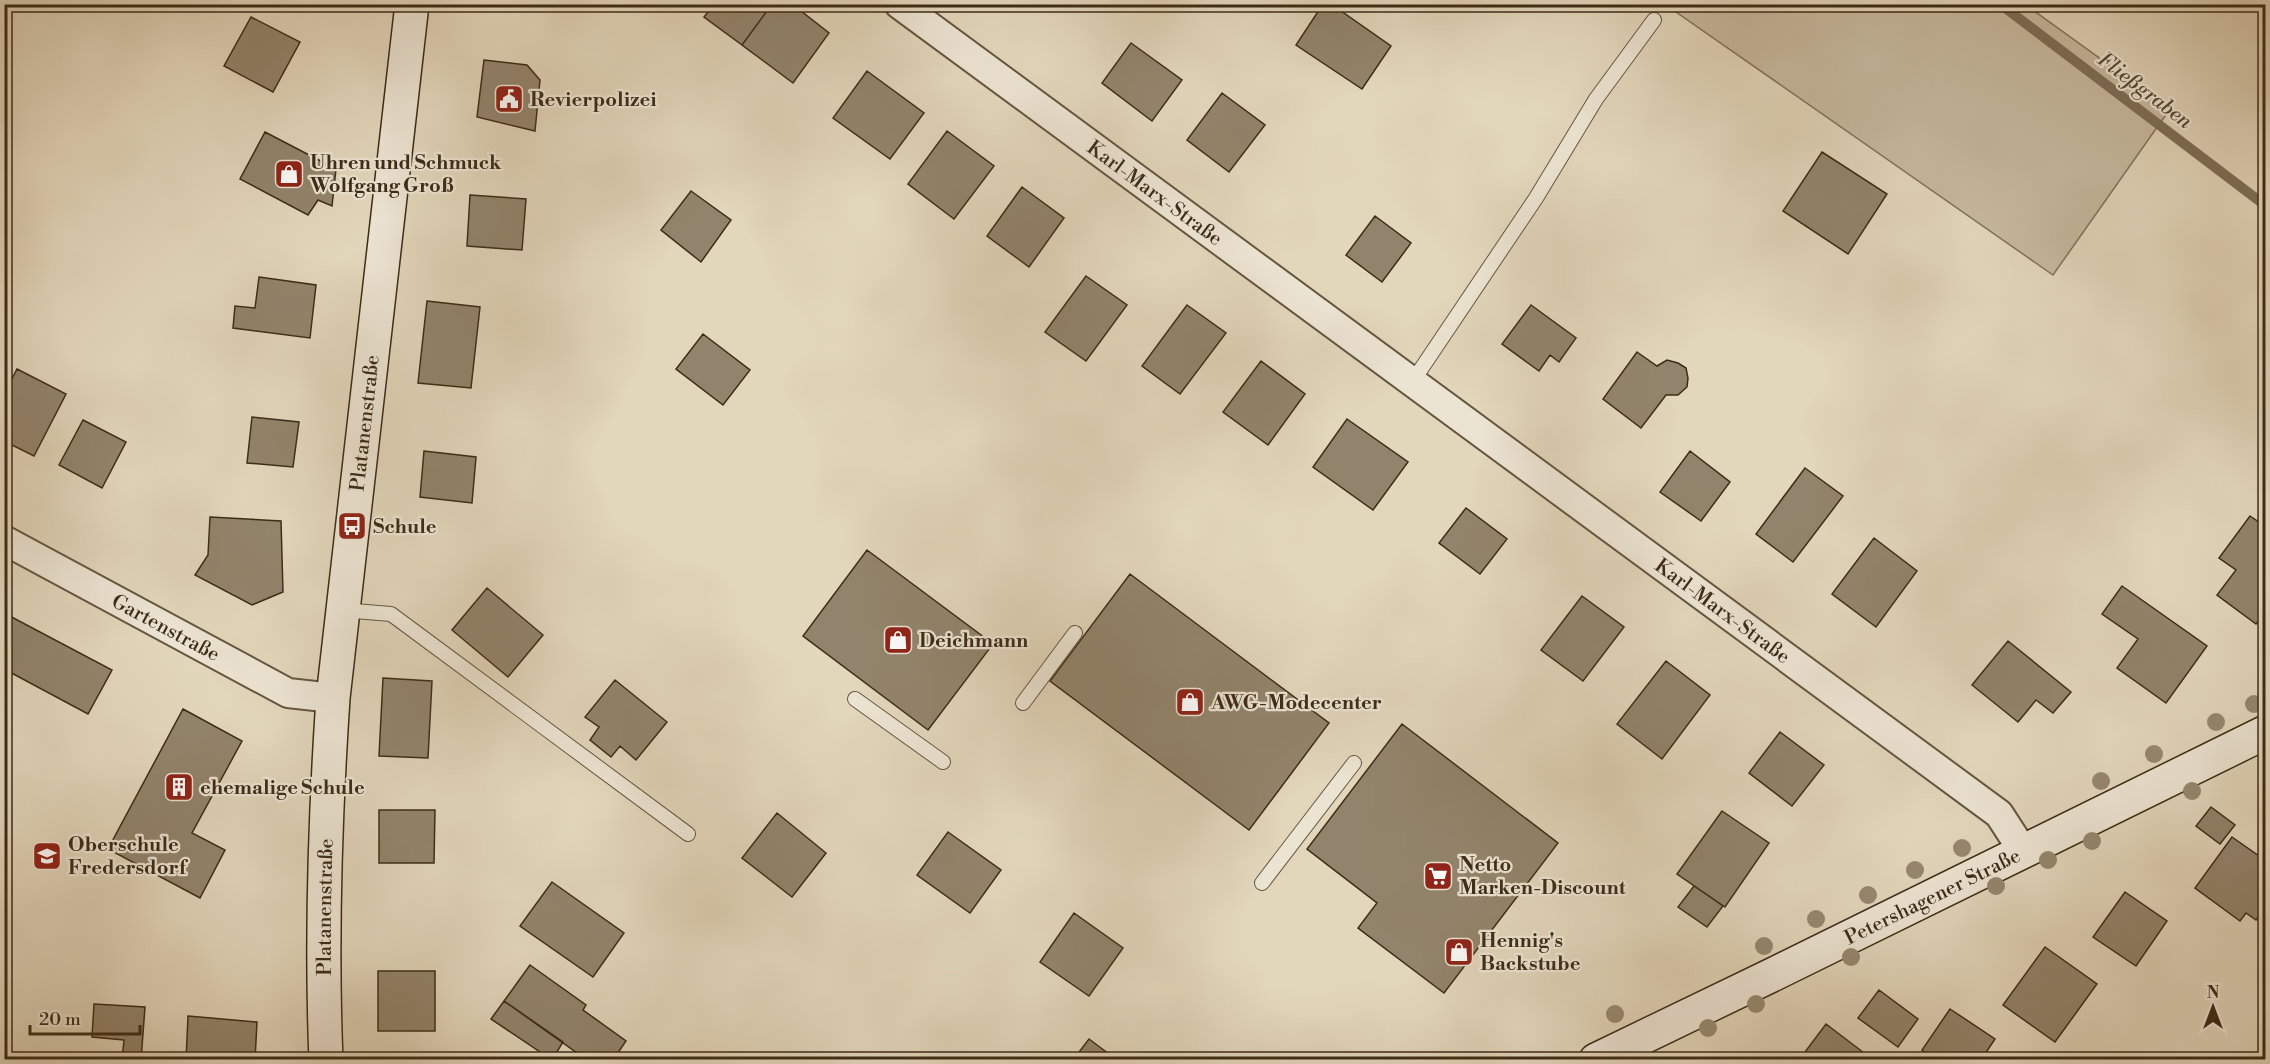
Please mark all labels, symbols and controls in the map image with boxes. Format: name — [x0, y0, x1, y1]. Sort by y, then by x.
water label: Fließgraben — [2092, 47, 2197, 135]
public building icon: Revierpolizei — [493, 83, 525, 115]
place label: Revierpolizei — [530, 88, 657, 113]
street label: Karl-Marx-Straße — [1082, 136, 1227, 252]
place label: Uhren und Schmuck Wolfgang Groß — [309, 151, 502, 199]
shop icon: Uhren und Schmuck Wolfgang Groß — [273, 158, 305, 190]
street label: Platanenstraße — [346, 354, 386, 493]
bus stop icon: Schule — [336, 510, 368, 542]
place label: Schule — [373, 515, 437, 540]
street label: Karl-Marx-Straße — [1649, 554, 1795, 670]
street label: Gartenstraße — [107, 589, 224, 668]
shop icon: Deichmann — [882, 624, 914, 656]
place label: Deichmann — [919, 629, 1029, 654]
shop icon: AWG-Modecenter — [1174, 686, 1206, 718]
place label: AWG-Modecenter — [1210, 691, 1382, 716]
building icon: ehemalige Schule — [163, 771, 195, 803]
place label: ehemalige Schule — [200, 776, 365, 801]
place label: Oberschule Fredersdorf — [68, 833, 189, 881]
street label: Platanenstraße — [313, 838, 340, 976]
school or university icon: Oberschule Fredersdorf — [31, 840, 63, 872]
street label: Petershagener Straße — [1841, 844, 2025, 951]
place label: Netto Marken-Discount — [1459, 853, 1627, 901]
supermarket icon: Netto Marken-Discount — [1422, 860, 1454, 892]
place label: Hennig's Backstube — [1480, 929, 1581, 977]
shop icon: Hennig's Backstube — [1443, 936, 1475, 968]
north arrow — [2183, 977, 2243, 1037]
text: N — [2207, 983, 2220, 1003]
scale bar — [30, 998, 140, 1036]
text: 20 m — [39, 1008, 81, 1031]

